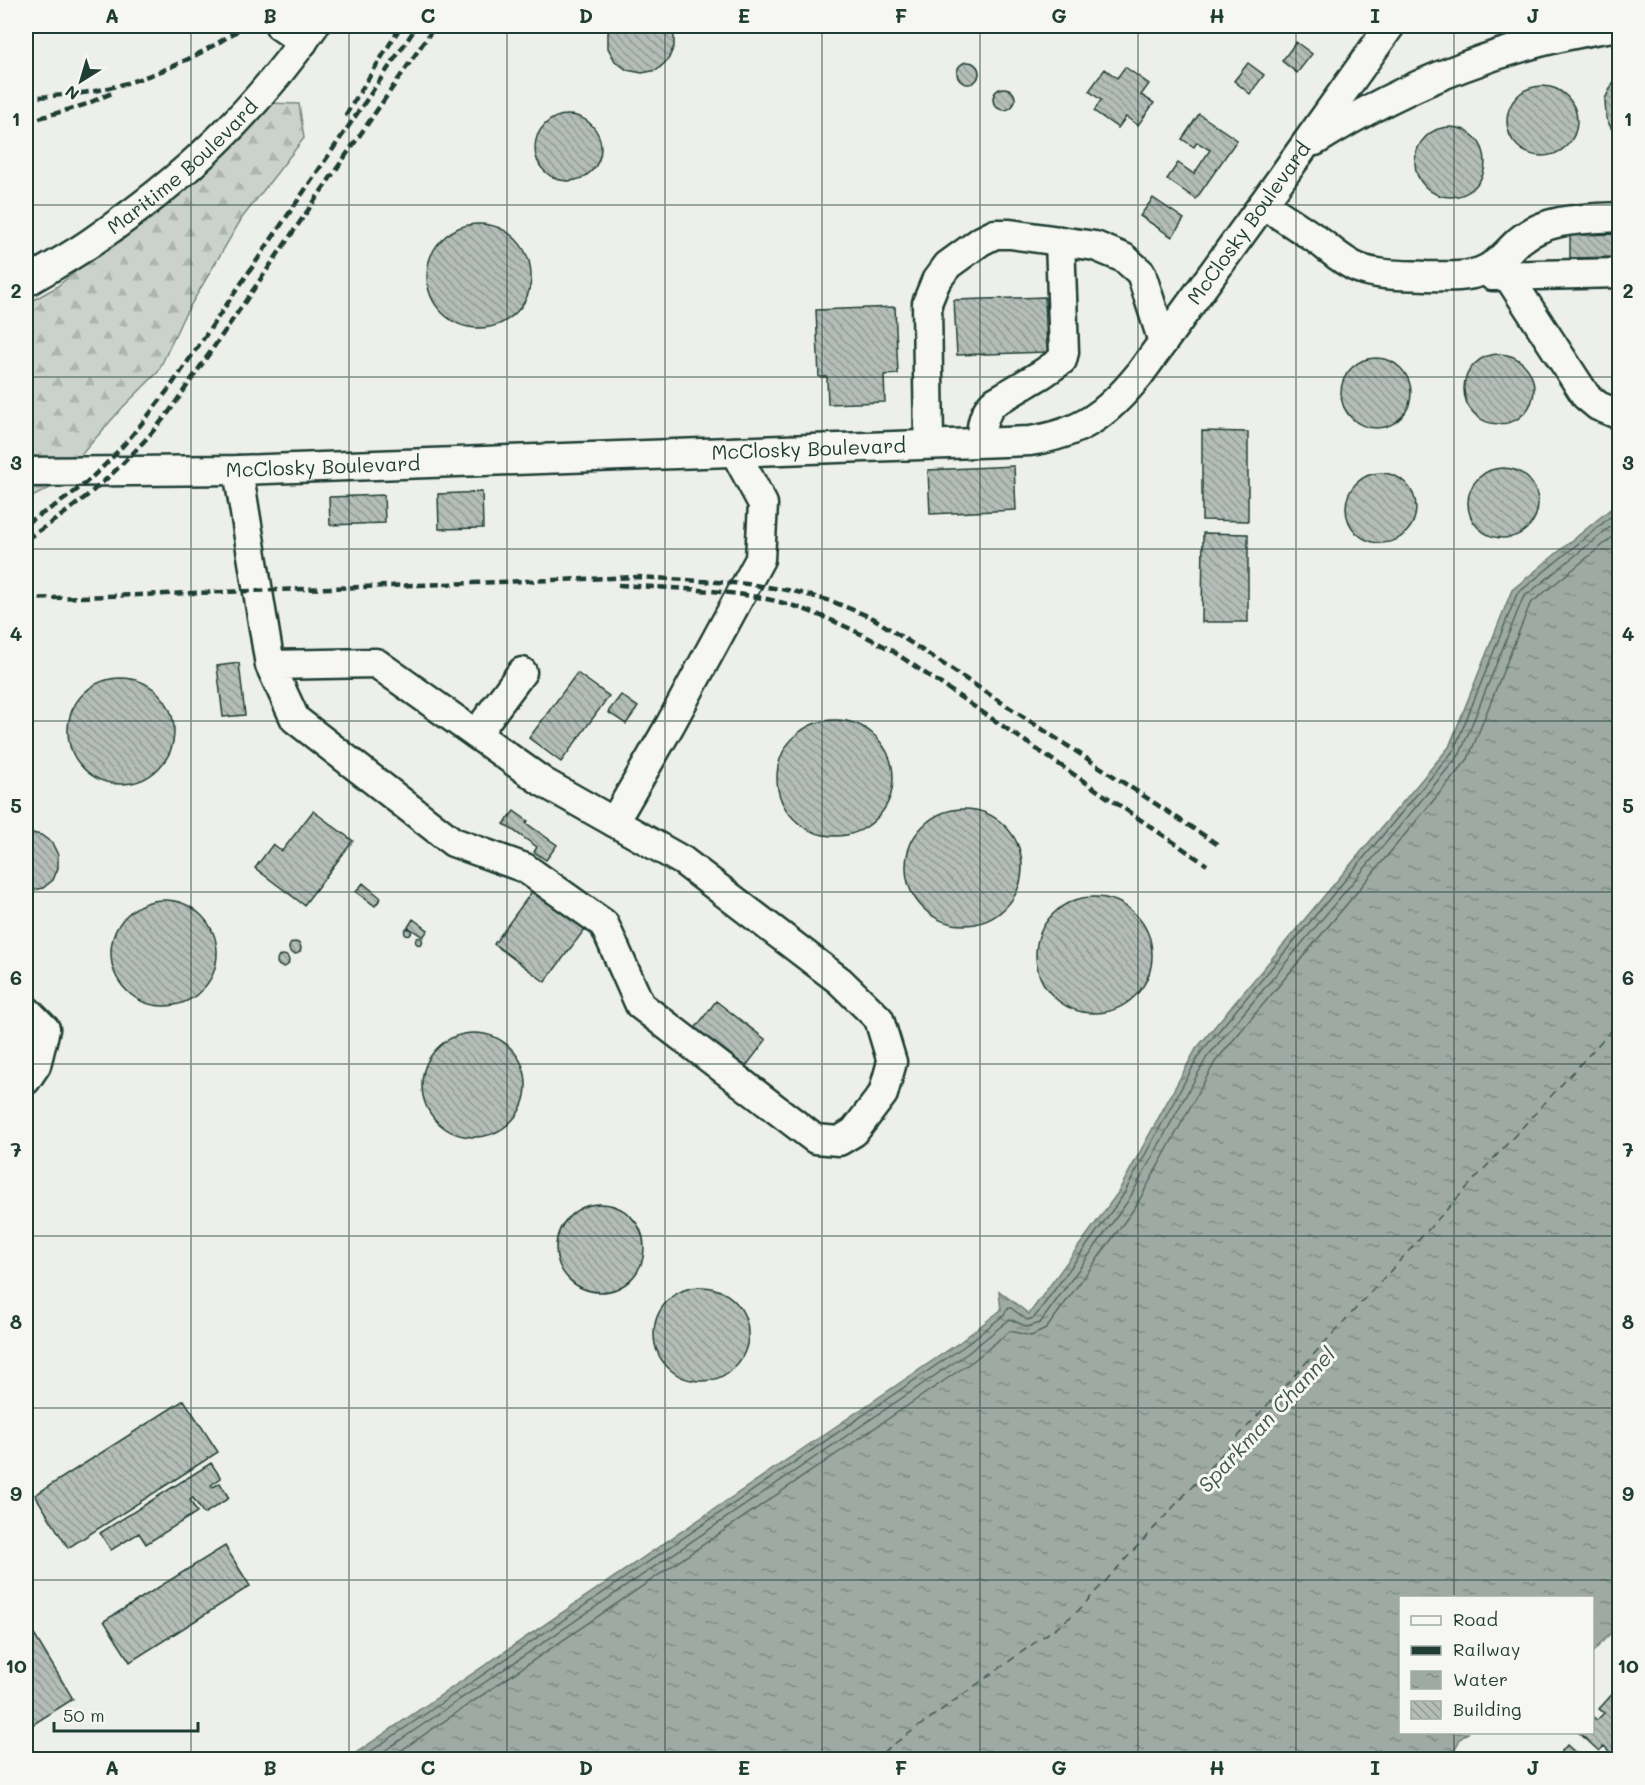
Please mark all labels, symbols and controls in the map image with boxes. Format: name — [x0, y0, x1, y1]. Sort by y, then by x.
text: A — [105, 2, 119, 28]
text: B — [263, 2, 277, 28]
text: C — [421, 2, 436, 28]
text: D — [579, 2, 593, 28]
text: E — [738, 2, 750, 28]
text: F — [895, 2, 908, 28]
text: G — [1051, 2, 1067, 28]
text: H — [1209, 2, 1225, 28]
text: I — [1370, 2, 1380, 28]
text: J — [1526, 2, 1540, 28]
north arrow — [51, 51, 111, 111]
text: N — [60, 81, 83, 105]
street label: Maritime Boulevard — [101, 93, 263, 239]
text: 1 — [12, 105, 20, 131]
text: 1 — [1624, 105, 1632, 131]
street label: McClosky Boulevard — [1181, 136, 1315, 309]
text: 2 — [10, 277, 22, 303]
text: 2 — [1622, 277, 1634, 303]
street label: McClosky Boulevard — [711, 432, 906, 465]
text: 3 — [10, 449, 22, 475]
street label: McClosky Boulevard — [226, 449, 421, 482]
text: 3 — [1622, 449, 1634, 475]
text: 4 — [10, 620, 23, 646]
text: 4 — [1622, 620, 1635, 646]
text: 5 — [10, 792, 22, 818]
text: 5 — [1622, 792, 1634, 818]
text: 6 — [10, 964, 22, 990]
text: 6 — [1622, 964, 1634, 990]
text: 7 — [10, 1136, 22, 1162]
text: 7 — [1622, 1136, 1634, 1162]
text: 8 — [10, 1308, 22, 1334]
text: 8 — [1622, 1308, 1634, 1334]
water label: Sparkman Channel — [1192, 1340, 1341, 1497]
text: 9 — [10, 1480, 22, 1506]
text: 9 — [1622, 1480, 1634, 1506]
legend — [1399, 1596, 1594, 1734]
text: Road — [1453, 1607, 1498, 1631]
text: Railway — [1453, 1637, 1520, 1661]
text: 10 — [5, 1652, 27, 1678]
text: 10 — [1617, 1652, 1639, 1678]
text: Water — [1453, 1667, 1508, 1691]
scale bar — [54, 1695, 198, 1733]
text: Building — [1453, 1697, 1521, 1721]
text: 50 m — [63, 1703, 105, 1727]
text: A — [105, 1754, 119, 1780]
text: B — [263, 1754, 277, 1780]
text: C — [421, 1754, 436, 1780]
text: D — [579, 1754, 593, 1780]
text: E — [738, 1754, 750, 1780]
text: F — [895, 1754, 908, 1780]
text: G — [1051, 1754, 1067, 1780]
text: H — [1209, 1754, 1225, 1780]
text: I — [1370, 1754, 1380, 1780]
text: J — [1526, 1754, 1540, 1780]

